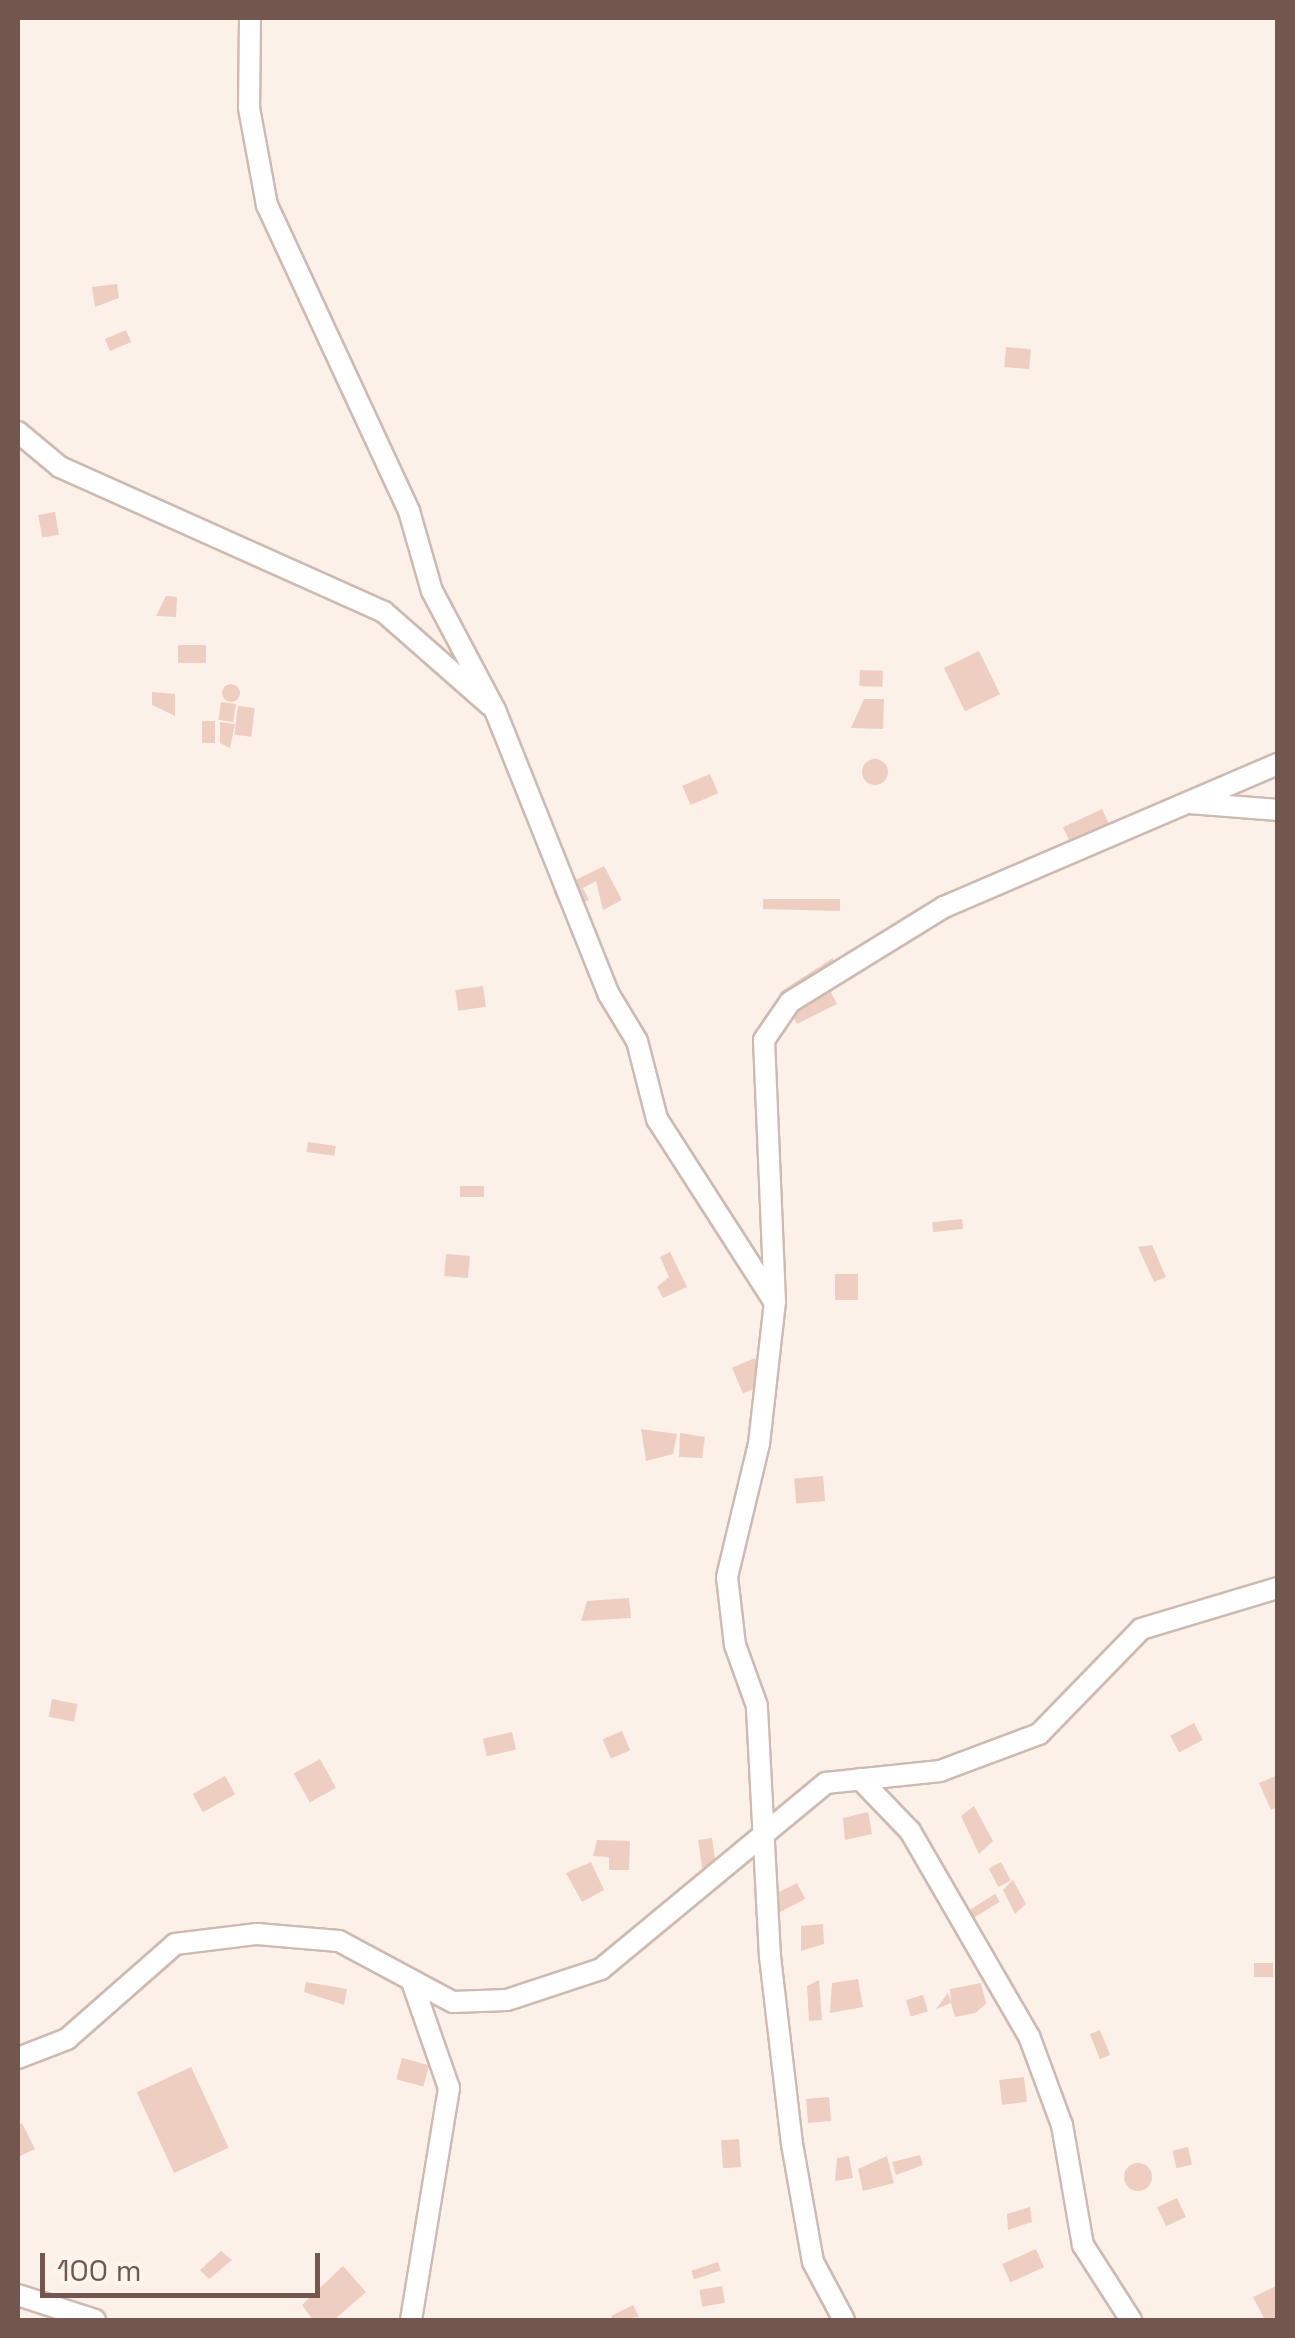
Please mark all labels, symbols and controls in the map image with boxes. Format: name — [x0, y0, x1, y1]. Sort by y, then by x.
scale bar — [45, 2233, 325, 2295]
text: 100 m — [57, 2251, 142, 2290]

